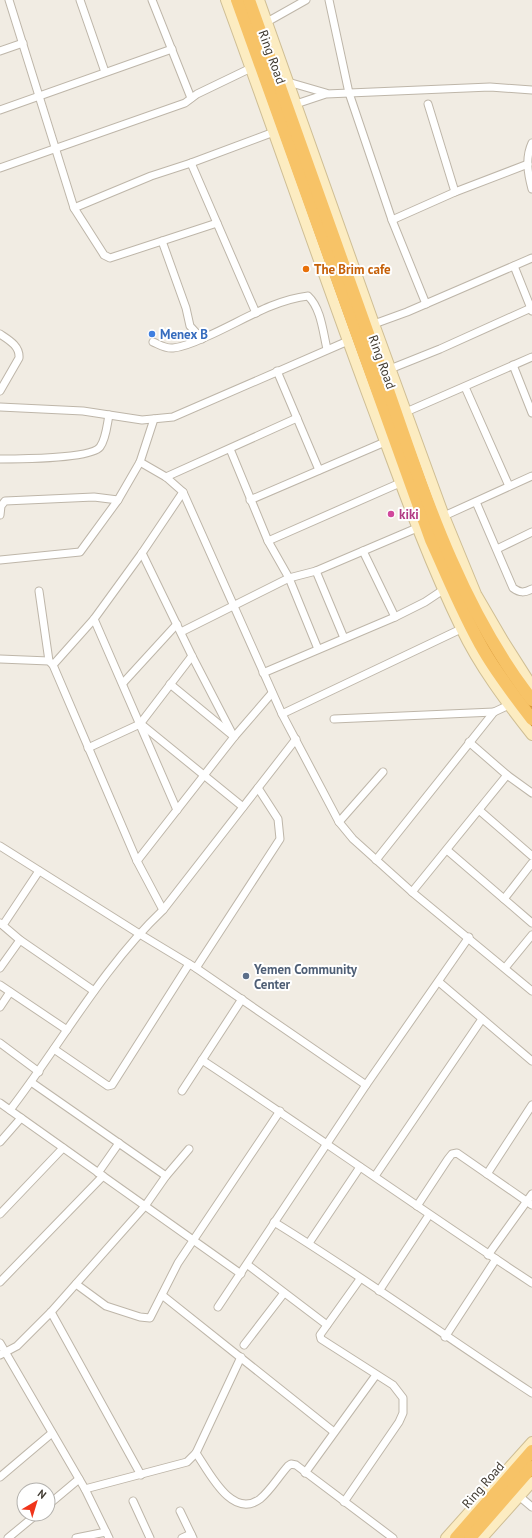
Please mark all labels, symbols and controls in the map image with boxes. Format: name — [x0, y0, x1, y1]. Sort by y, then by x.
street label: Ring Road — [254, 28, 290, 86]
place label: The Brim cafe — [314, 261, 391, 278]
marker: The Brim cafe — [301, 264, 311, 274]
place label: Menex B — [160, 326, 208, 343]
marker: Menex B — [147, 329, 157, 339]
street label: Ring Road — [364, 333, 400, 391]
place label: kiki — [399, 506, 419, 523]
marker: kiki — [386, 509, 396, 519]
place label: Yemen Community Center — [253, 961, 358, 993]
marker: Yemen Community Center — [241, 971, 251, 981]
street label: Ring Road — [458, 1458, 508, 1512]
north arrow — [16, 1482, 56, 1522]
text: N — [35, 1486, 49, 1502]

